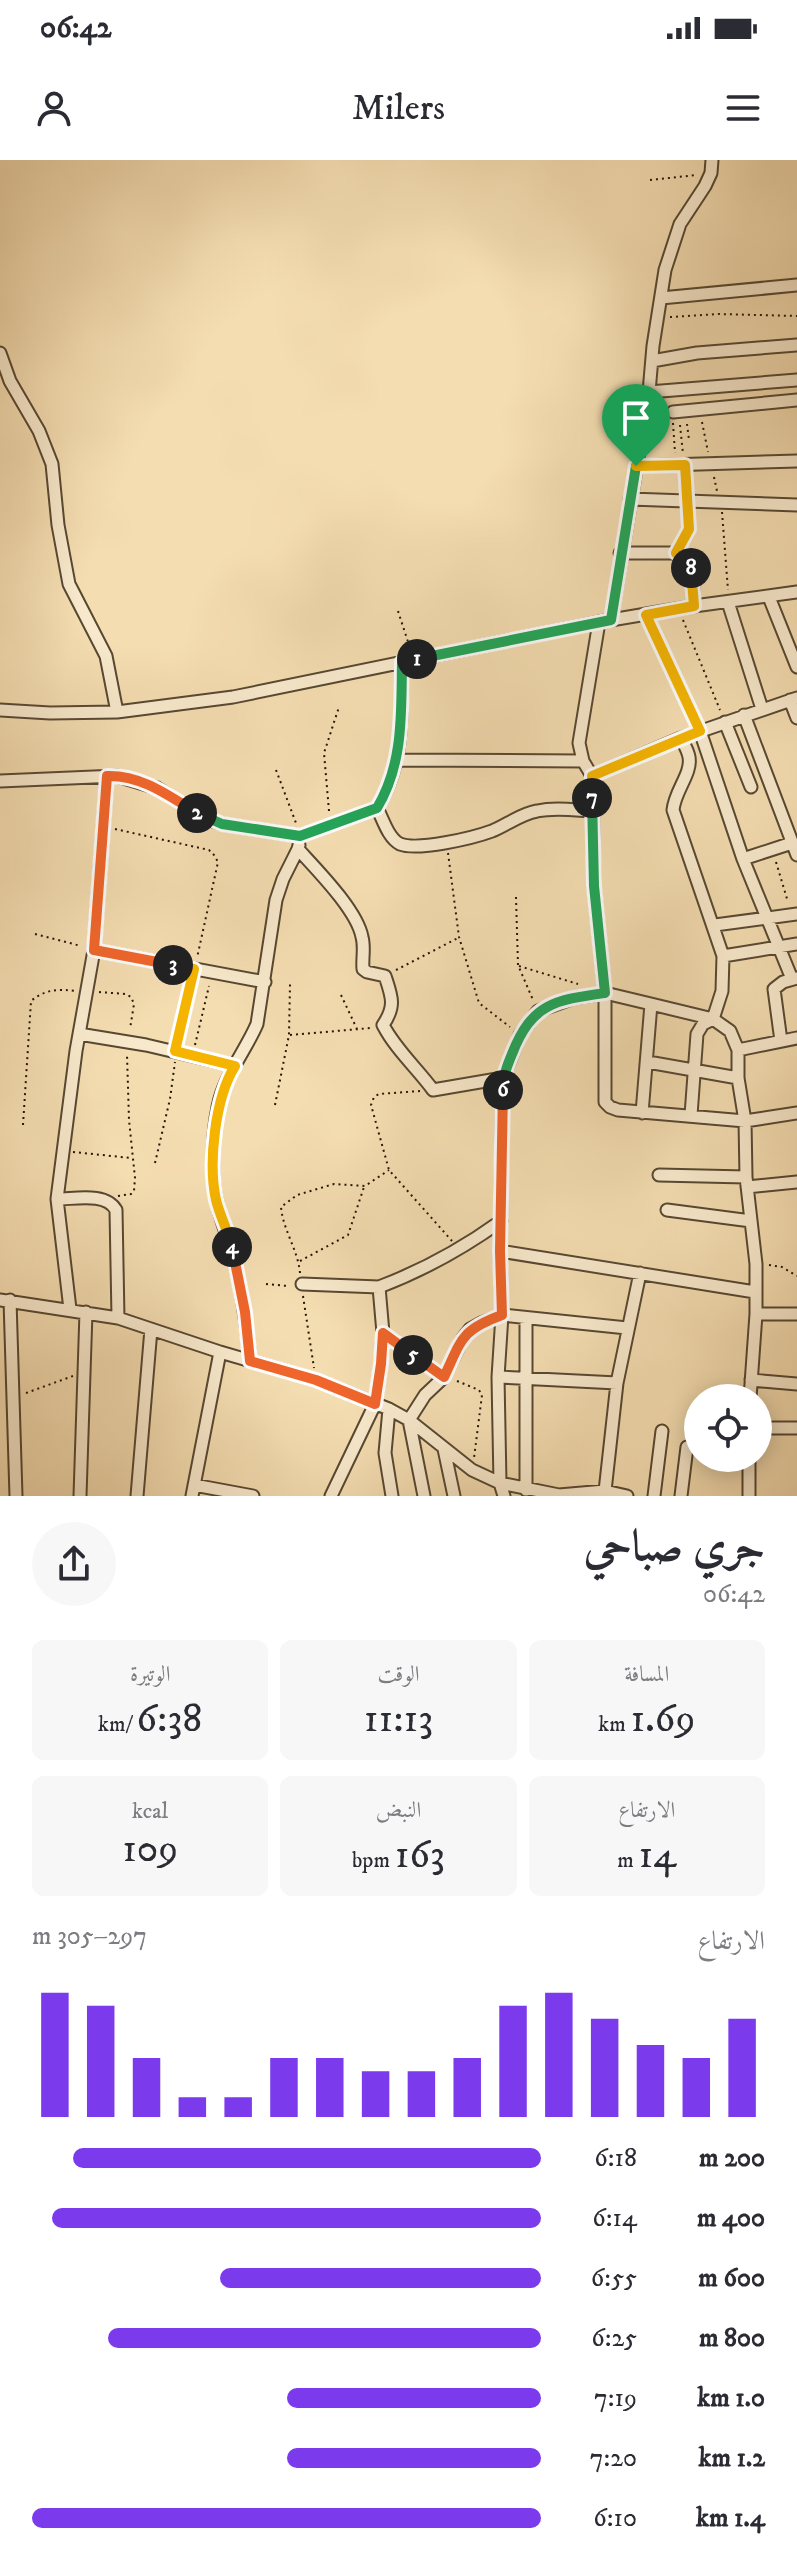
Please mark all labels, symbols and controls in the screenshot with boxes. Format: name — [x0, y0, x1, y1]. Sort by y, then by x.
text: 06:42 — [40, 10, 112, 47]
icon: person — [32, 86, 76, 130]
text: Milers — [352, 86, 445, 131]
icon: menu — [721, 86, 765, 130]
pin — [602, 384, 670, 466]
icon: arrive — [614, 396, 658, 440]
pin: 8 — [671, 548, 711, 588]
text: 8 — [685, 554, 697, 581]
pin: 1 — [397, 639, 437, 679]
text: 1 — [413, 645, 421, 672]
pin: 7 — [572, 778, 612, 818]
text: 7 — [586, 784, 598, 811]
pin: 2 — [177, 793, 217, 833]
text: 2 — [192, 799, 202, 826]
pin: 3 — [153, 945, 193, 985]
text: 3 — [169, 951, 177, 978]
pin: 6 — [483, 1070, 523, 1110]
text: 6 — [497, 1076, 509, 1103]
pin: 4 — [212, 1227, 252, 1267]
text: 4 — [226, 1233, 238, 1260]
pin: 5 — [393, 1335, 433, 1375]
text: 5 — [408, 1341, 418, 1368]
map controls — [684, 1384, 772, 1472]
button: locate — [684, 1384, 772, 1472]
text: جري صباحي — [584, 1520, 765, 1575]
button: share — [32, 1522, 116, 1606]
text: 06:42 — [703, 1578, 765, 1611]
text: الوتيرة — [130, 1661, 170, 1688]
text: الوقت — [377, 1661, 420, 1688]
text: المسافة — [624, 1661, 669, 1688]
text: 6:38 — [136, 1695, 202, 1745]
text: 11:13 — [364, 1695, 433, 1745]
text: 1.69 — [630, 1695, 695, 1745]
text: /km — [98, 1711, 136, 1738]
text: km — [598, 1711, 630, 1738]
text: النبض — [376, 1797, 421, 1824]
text: الارتفاع — [618, 1797, 675, 1824]
text: kcal — [132, 1798, 168, 1825]
text: 109 — [122, 1825, 178, 1875]
text: 163 — [395, 1831, 445, 1881]
text: 14 — [639, 1831, 676, 1881]
text: bpm — [352, 1847, 395, 1874]
text: m — [617, 1847, 639, 1874]
text: 297–305 m — [32, 1920, 147, 1953]
text: الارتفاع — [698, 1925, 765, 1958]
text: 6:18 — [594, 2142, 637, 2175]
text: 200 m — [699, 2142, 765, 2175]
text: 6:14 — [592, 2202, 637, 2235]
text: 400 m — [697, 2202, 765, 2235]
text: 6:55 — [591, 2262, 637, 2295]
text: 600 m — [698, 2262, 765, 2295]
text: 6:25 — [591, 2322, 637, 2355]
text: 800 m — [699, 2322, 765, 2355]
text: 7:19 — [594, 2382, 637, 2415]
text: 1.0 km — [697, 2382, 765, 2415]
text: 7:20 — [590, 2442, 637, 2475]
text: 1.2 km — [699, 2442, 765, 2475]
text: 6:10 — [593, 2502, 637, 2535]
text: 1.4 km — [696, 2502, 765, 2535]

